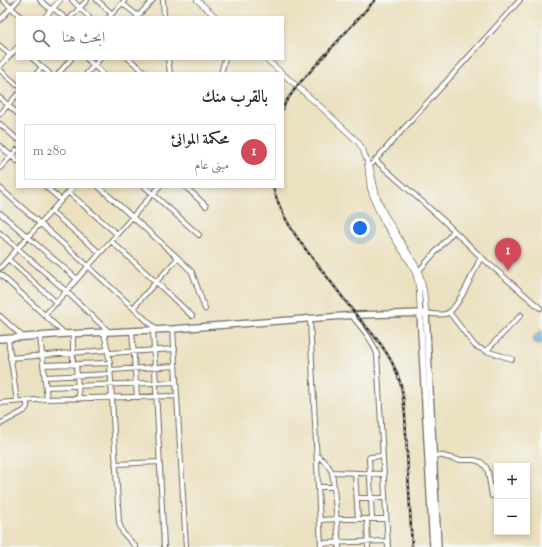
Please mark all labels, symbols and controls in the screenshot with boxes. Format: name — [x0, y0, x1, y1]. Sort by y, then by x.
search box — [16, 16, 284, 60]
icon: search — [30, 27, 52, 49]
text: ابحث هنا — [62, 28, 105, 49]
text: بالقرب منك — [202, 86, 268, 110]
text: محكمة الموانئ — [171, 130, 229, 151]
text: 280 m — [33, 143, 66, 161]
text: 1 — [252, 143, 256, 161]
text: مبنى عام — [195, 157, 229, 175]
your location — [350, 218, 370, 238]
pin: 1 — [495, 238, 521, 271]
map controls — [494, 463, 530, 535]
button: + — [494, 463, 530, 499]
button: − — [494, 499, 530, 535]

